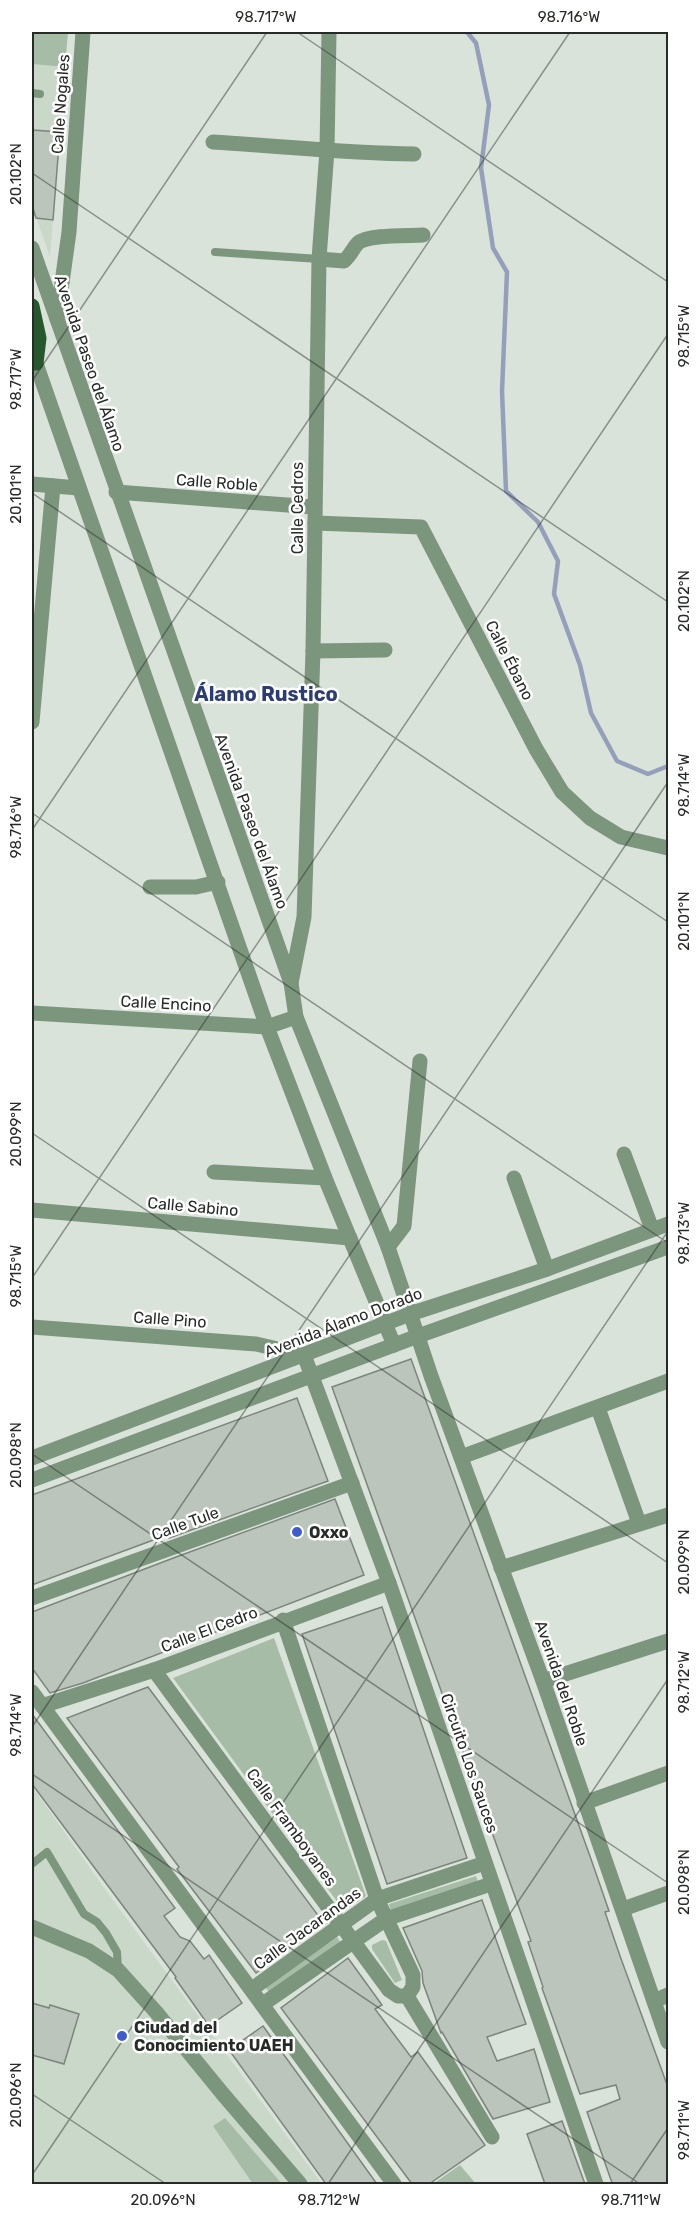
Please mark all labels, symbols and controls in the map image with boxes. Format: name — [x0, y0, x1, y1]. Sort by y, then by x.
text: 98.717°W — [235, 8, 297, 26]
text: 98.716°W — [538, 8, 600, 26]
street label: Calle Nogales — [48, 54, 73, 154]
text: 20.102°N — [7, 143, 25, 205]
street label: Avenida Paseo del Álamo — [50, 272, 129, 454]
text: 98.715°W — [675, 305, 693, 367]
text: 98.717°W — [7, 348, 25, 410]
street label: Calle Cedros — [288, 462, 307, 554]
text: 20.101°N — [7, 464, 25, 524]
street label: Calle Roble — [175, 470, 259, 495]
text: 20.102°N — [675, 570, 693, 632]
street label: Calle Ébano — [481, 617, 538, 703]
district label: Álamo Rustico — [194, 682, 338, 706]
street label: Avenida Paseo del Álamo — [211, 731, 292, 912]
text: 98.714°W — [675, 754, 693, 816]
text: 98.716°W — [7, 796, 25, 858]
text: 20.101°N — [675, 891, 693, 951]
street label: Calle Encino — [120, 992, 212, 1015]
text: 20.099°N — [7, 1101, 25, 1167]
street label: Calle Sabino — [147, 1193, 239, 1220]
text: 98.713°W — [675, 1202, 693, 1264]
text: 98.715°W — [7, 1245, 25, 1307]
street label: Avenida Álamo Dorado — [262, 1284, 425, 1361]
street label: Calle Pino — [133, 1307, 207, 1332]
text: 20.098°N — [7, 1422, 25, 1488]
street label: Calle Tule — [149, 1503, 221, 1544]
place label: Oxxo — [309, 1523, 349, 1542]
marker: Oxxo — [290, 1525, 304, 1539]
text: 20.099°N — [675, 1529, 693, 1595]
street label: Calle El Cedro — [158, 1602, 260, 1657]
street label: Avenida del Roble — [531, 1618, 592, 1749]
text: 98.712°W — [675, 1651, 693, 1713]
street label: Circuito Los Sauces — [437, 1691, 502, 1836]
text: 98.714°W — [7, 1694, 25, 1756]
street label: Calle Framboyanes — [243, 1765, 341, 1890]
text: 20.098°N — [675, 1849, 693, 1915]
street label: Calle Jacarandas — [250, 1883, 365, 1974]
place label: Ciudad del Conocimiento UAEH — [134, 2018, 294, 2055]
marker: Ciudad del Conocimiento UAEH — [115, 2029, 129, 2043]
text: 20.096°N — [7, 2062, 25, 2128]
text: 98.711°W — [675, 2100, 693, 2160]
text: 20.096°N — [130, 2191, 196, 2209]
text: 98.712°W — [298, 2191, 360, 2209]
text: 98.711°W — [601, 2191, 661, 2209]

